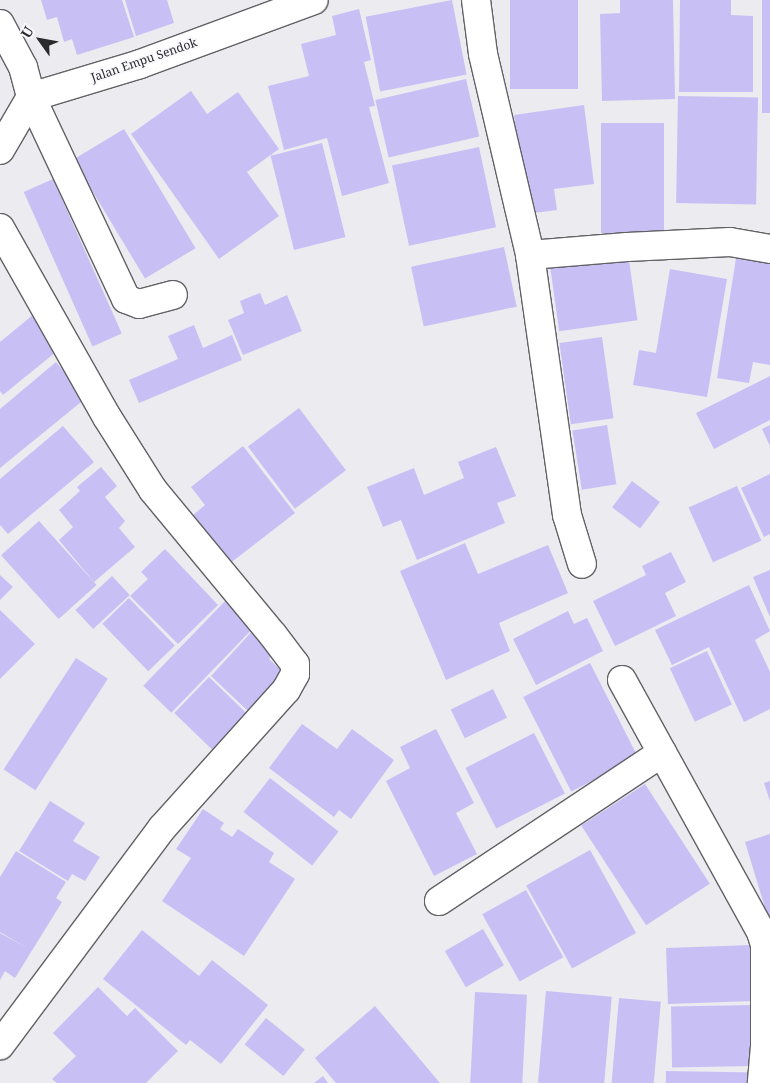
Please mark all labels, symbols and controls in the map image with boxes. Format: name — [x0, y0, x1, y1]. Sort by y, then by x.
north arrow — [15, 15, 65, 65]
text: U — [16, 22, 38, 41]
street label: Jalan Empu Sendok — [89, 35, 199, 85]

